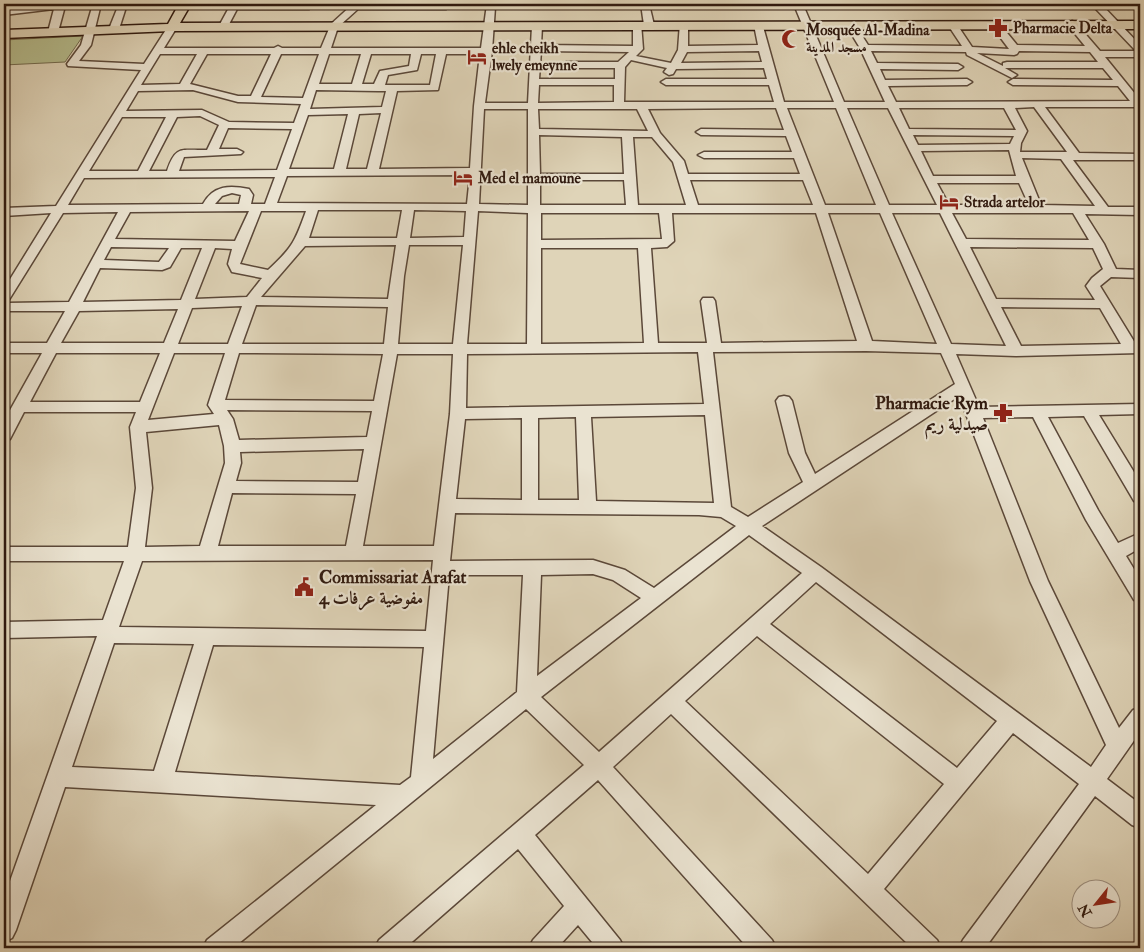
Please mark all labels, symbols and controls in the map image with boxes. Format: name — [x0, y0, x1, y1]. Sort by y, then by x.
pharmacy icon: Pharmacie Delta — [987, 17, 1009, 39]
place label: Pharmacie Delta — [1013, 19, 1113, 38]
place label: Mosquée Al-Madina مسجد المدينة — [805, 21, 930, 57]
mosque icon: Mosquée Al-Madina مسجد المدينة — [780, 28, 802, 50]
place label: ehle cheikh lwely emeynne — [491, 39, 578, 76]
hotel icon: ehle cheikh lwely emeynne — [466, 46, 488, 68]
hotel icon: Med el mamoune — [452, 167, 474, 189]
place label: Med el mamoune — [477, 169, 581, 188]
hotel icon: Strada artelor — [938, 191, 960, 213]
place label: Strada artelor — [964, 193, 1046, 212]
place label: Pharmacie Rym صيدلية ريم — [875, 392, 989, 440]
pharmacy icon: Pharmacie Rym صيدلية ريم — [992, 402, 1014, 424]
place label: Commissariat Arafat 4 مفوضية عرفات — [318, 566, 467, 611]
public building icon: Commissariat Arafat 4 مفوضية عرفات — [293, 576, 315, 598]
north arrow — [1072, 880, 1122, 930]
text: N — [1074, 900, 1096, 921]

